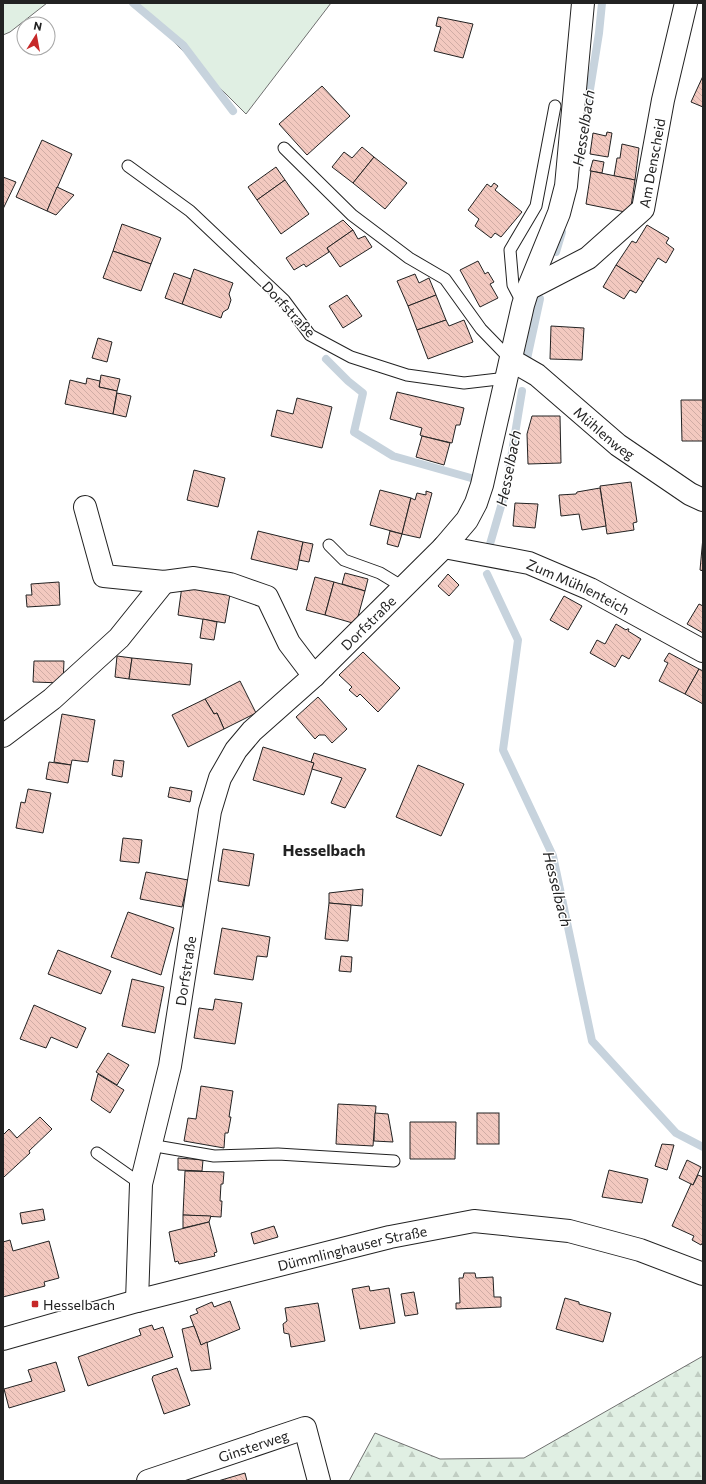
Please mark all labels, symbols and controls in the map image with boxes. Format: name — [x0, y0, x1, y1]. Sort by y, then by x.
north arrow — [16, 16, 56, 56]
text: N — [33, 19, 43, 33]
water label: Hesselbach — [568, 88, 598, 168]
street label: Am Denscheid — [635, 117, 668, 209]
street label: Dorfstraße — [259, 277, 319, 341]
street label: Mühlenweg — [571, 403, 639, 463]
water label: Hesselbach — [492, 428, 524, 508]
street label: Zum Mühlenteich — [524, 555, 633, 618]
street label: Dorfstraße — [337, 592, 399, 653]
district label: Hesselbach — [283, 840, 365, 859]
water label: Hesselbach — [540, 849, 576, 929]
street label: Dorfstraße — [171, 935, 199, 1007]
street label: Dümmlinghauser Straße — [276, 1222, 428, 1274]
place label: Hesselbach — [43, 1296, 115, 1313]
marker: Hesselbach — [30, 1299, 40, 1309]
street label: Ginsterweg — [216, 1426, 291, 1465]

